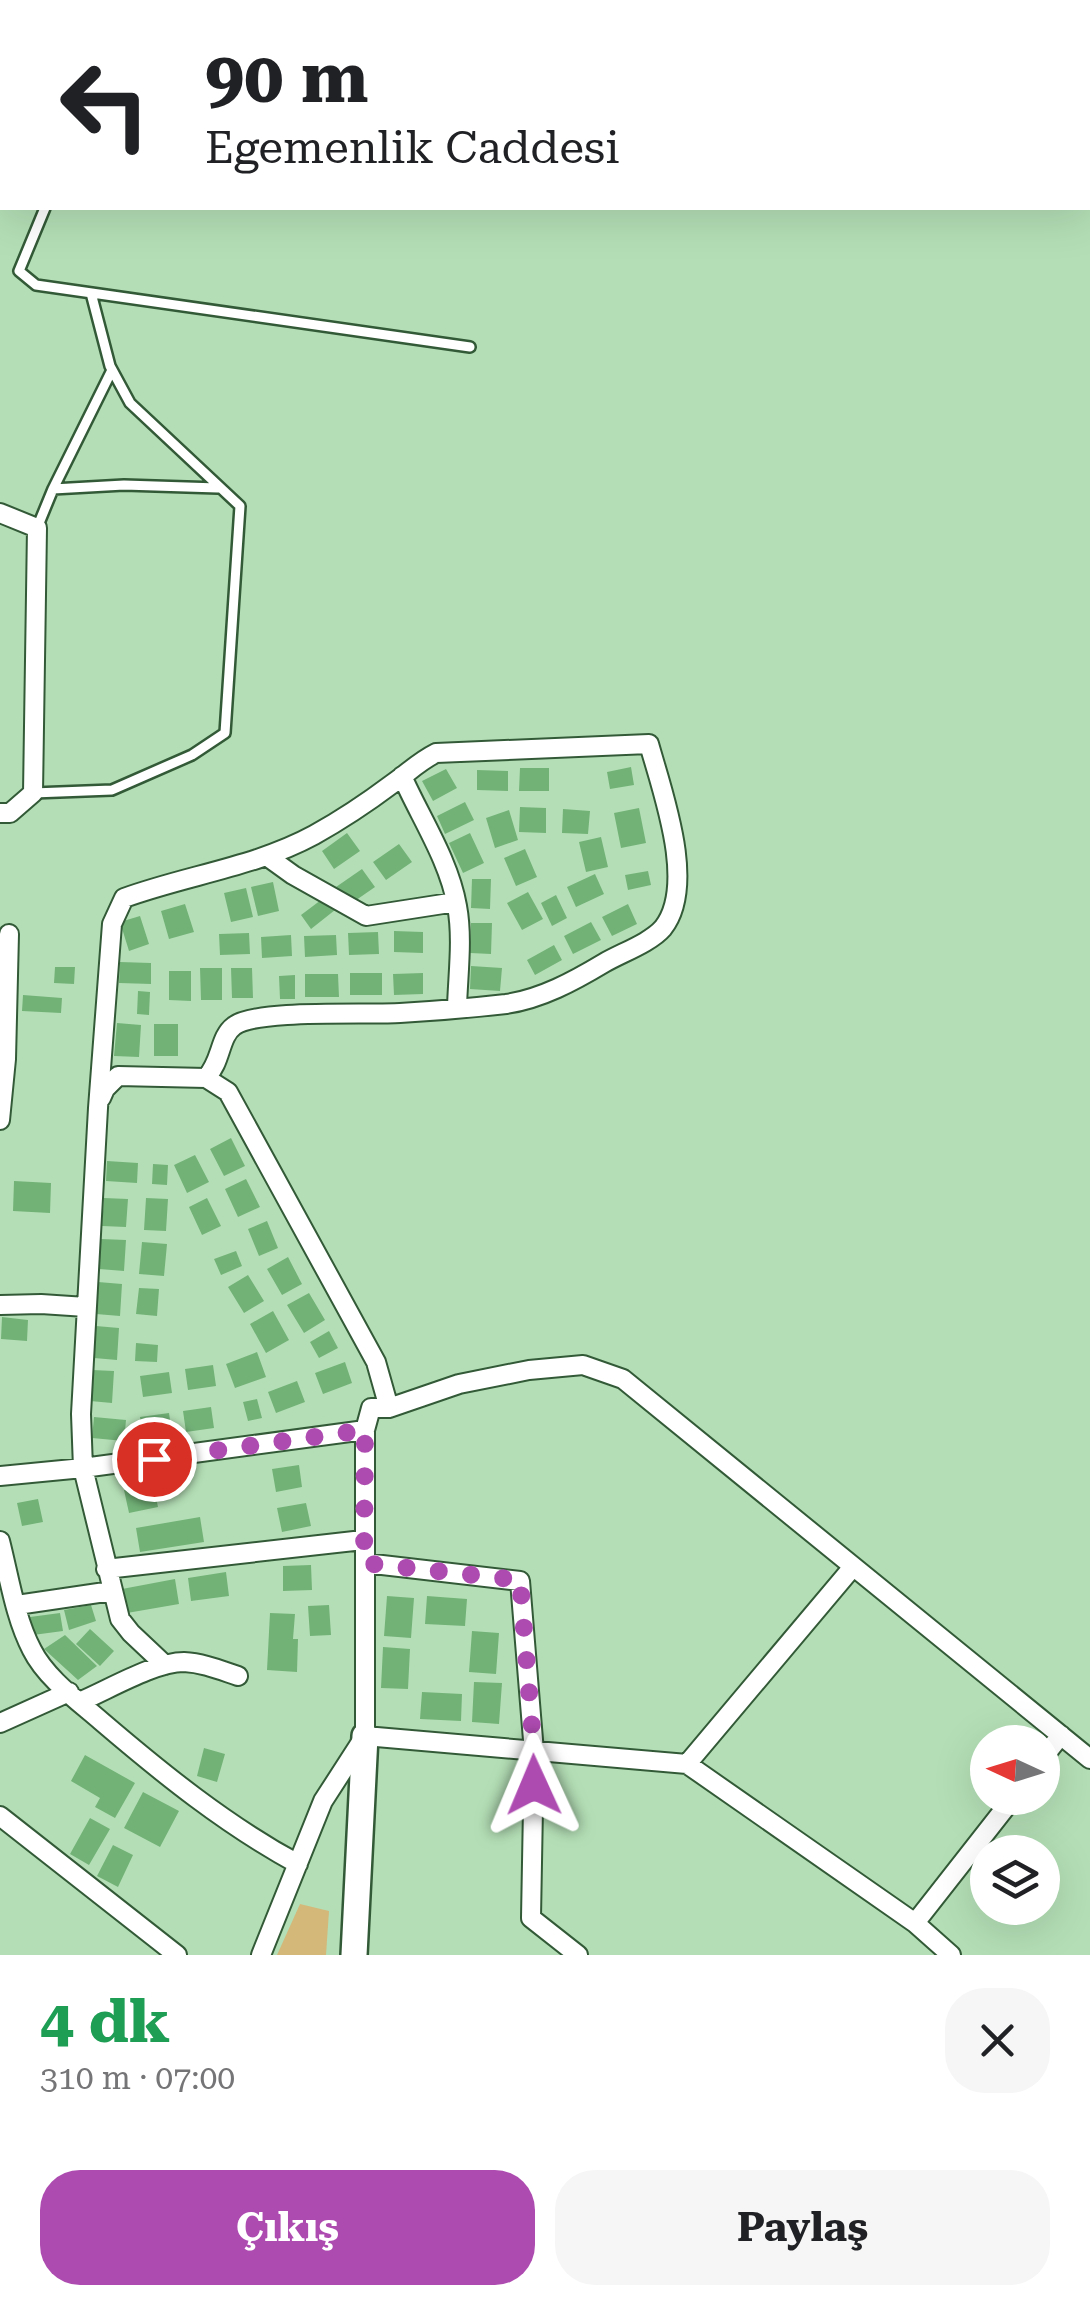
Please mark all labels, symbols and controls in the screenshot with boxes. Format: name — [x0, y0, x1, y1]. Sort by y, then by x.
text: 90 m — [205, 37, 369, 119]
icon: left — [40, 40, 170, 170]
text: Egemenlik Caddesi — [205, 121, 620, 174]
pin — [112, 1417, 197, 1502]
icon: arrive — [127, 1432, 182, 1487]
north arrow — [970, 1725, 1060, 1815]
map controls — [970, 1725, 1060, 1925]
position arrow — [482, 1733, 586, 1837]
button: layers — [970, 1835, 1060, 1925]
text: 4 dk — [40, 1986, 170, 2057]
button: close — [945, 1988, 1050, 2093]
text: 310 m · 07:00 — [40, 2059, 235, 2097]
button: Çıkış — [40, 2170, 535, 2285]
button: Paylaş — [555, 2170, 1050, 2285]

